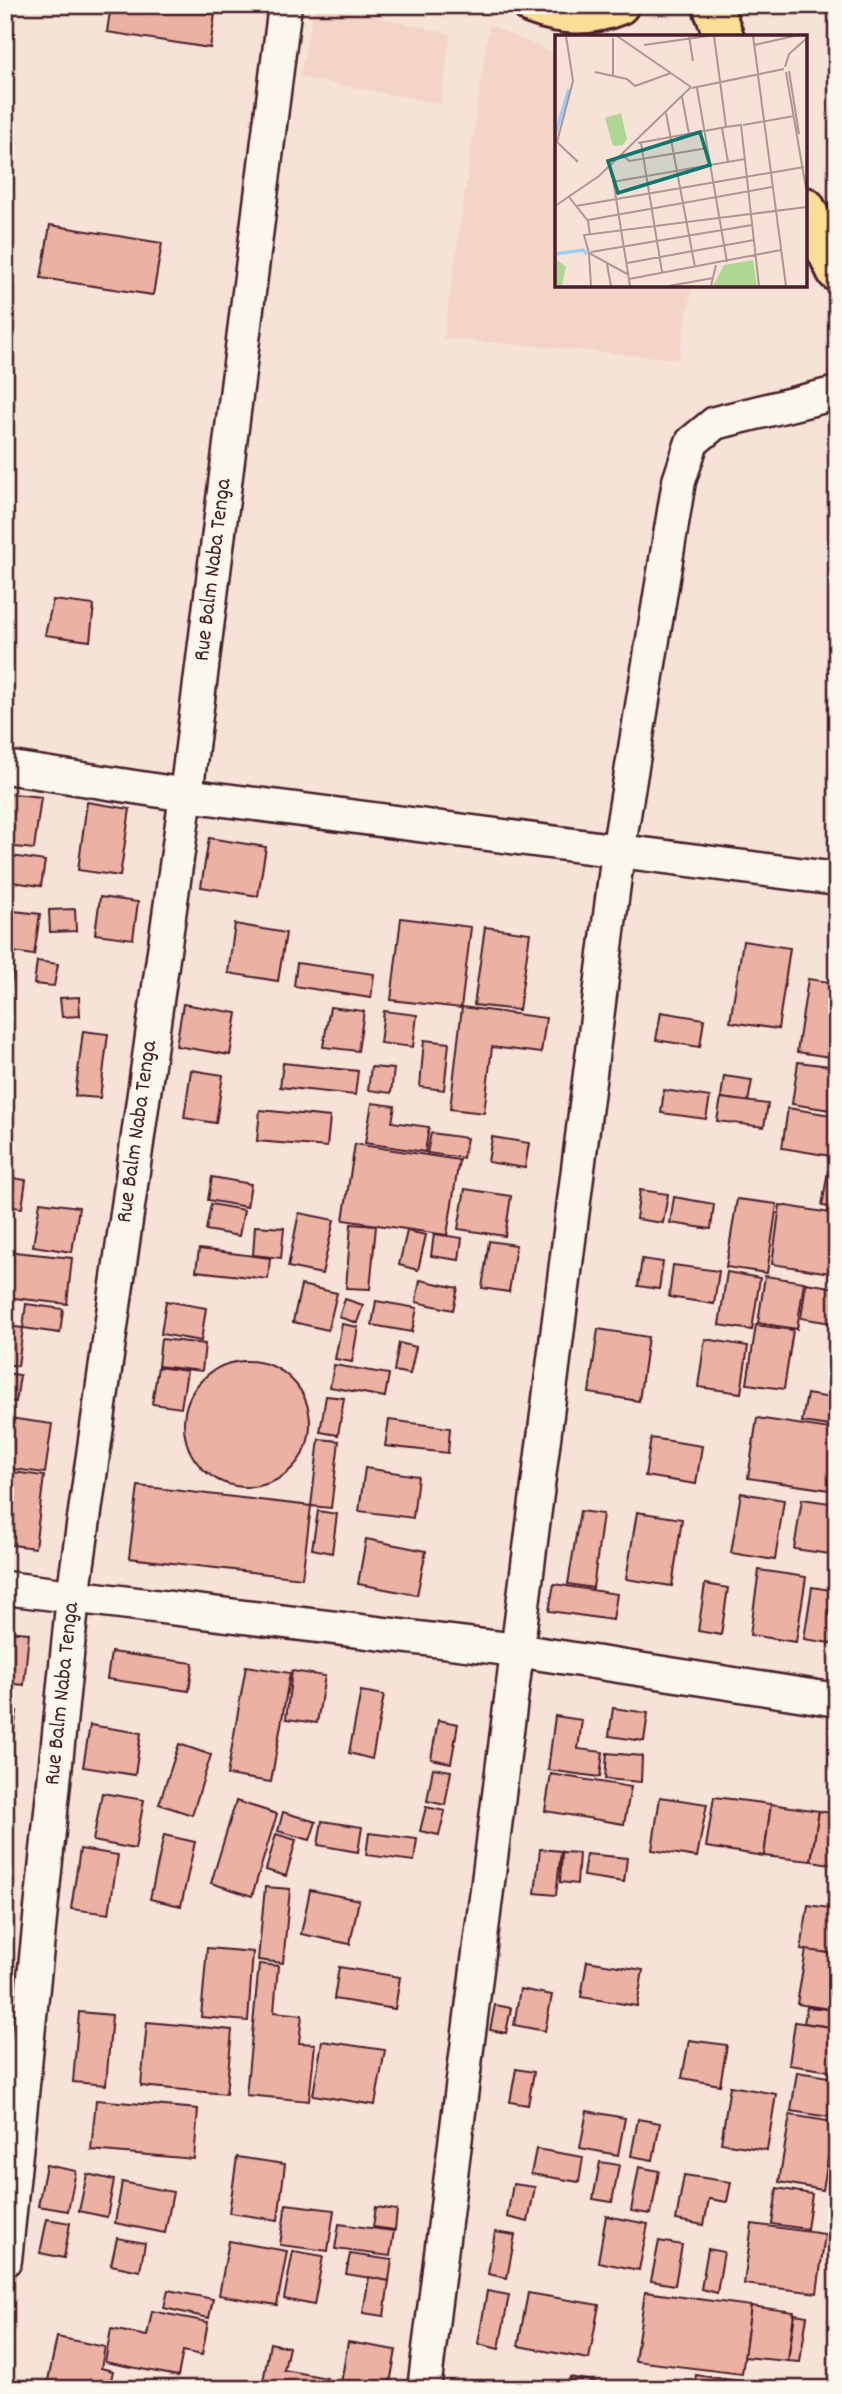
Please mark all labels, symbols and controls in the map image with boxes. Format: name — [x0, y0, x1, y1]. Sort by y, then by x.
inset map — [555, 35, 807, 287]
street label: Rue Balm Naba Tenga — [186, 476, 242, 663]
street label: Rue Balm Naba Tenga — [109, 1038, 167, 1225]
street label: Rue Balm Naba Tenga — [37, 1600, 89, 1787]

